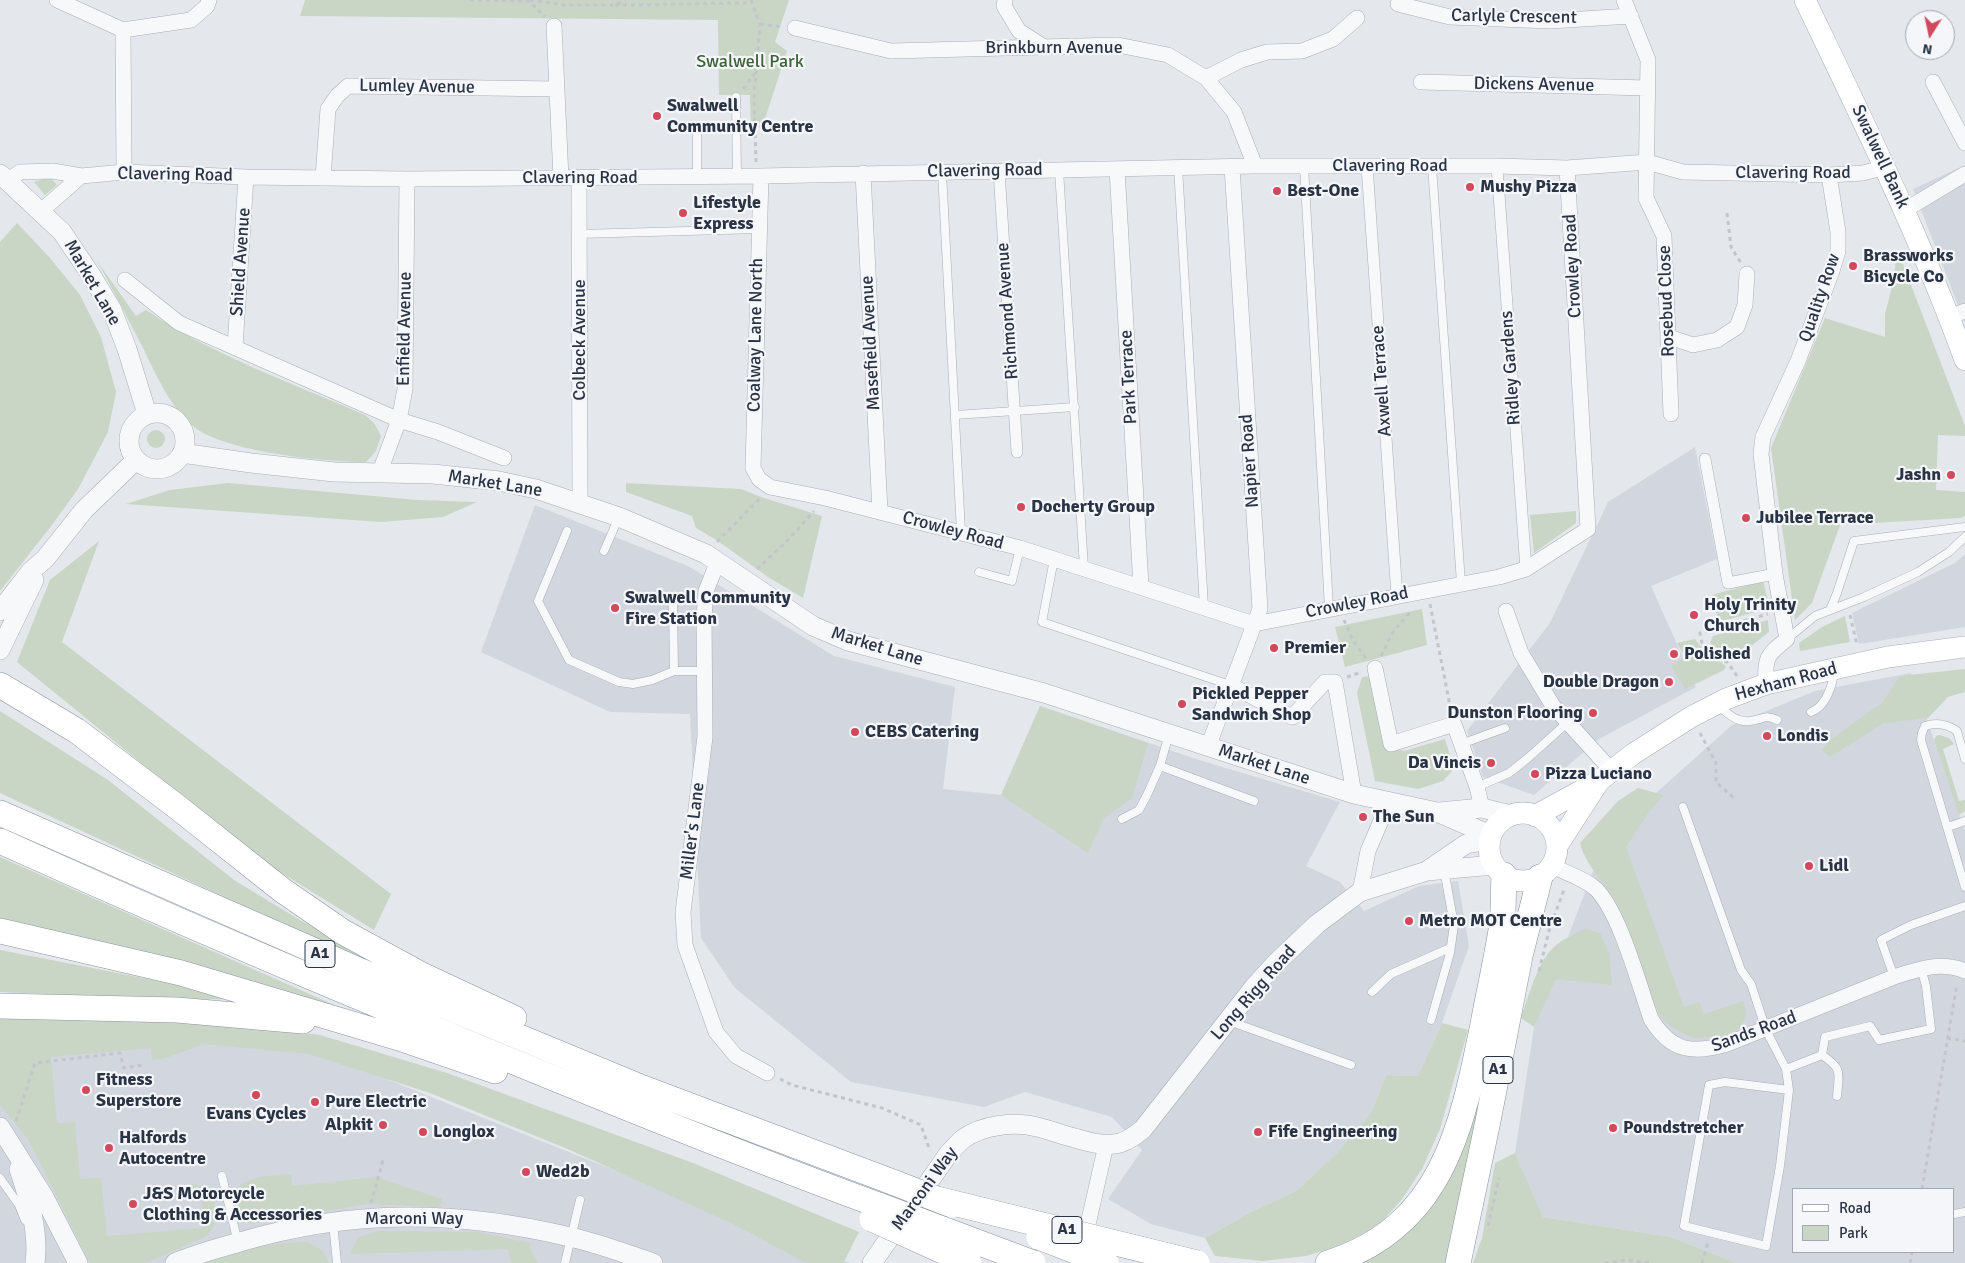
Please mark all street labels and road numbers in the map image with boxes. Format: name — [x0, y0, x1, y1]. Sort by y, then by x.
street label: Carlyle Crescent — [1451, 5, 1577, 29]
street label: Brinkburn Avenue — [985, 37, 1123, 59]
street label: Dickens Avenue — [1473, 73, 1595, 97]
street label: Lumley Avenue — [359, 75, 475, 99]
street label: Swalwell Bank — [1847, 102, 1913, 212]
street label: Clavering Road — [1332, 155, 1448, 177]
street label: Clavering Road — [927, 159, 1043, 183]
street label: Clavering Road — [1735, 162, 1851, 184]
street label: Clavering Road — [117, 163, 233, 187]
street label: Clavering Road — [522, 167, 638, 189]
street label: Shield Avenue — [226, 207, 256, 317]
street label: Crowley Road — [1559, 213, 1587, 319]
street label: Market Lane — [59, 236, 125, 330]
street label: Richmond Avenue — [992, 242, 1024, 380]
street label: Rosebud Close — [1654, 245, 1680, 357]
street label: Quality Row — [1795, 251, 1845, 345]
street label: Coalway Lane North — [744, 258, 768, 412]
street label: Enfield Avenue — [393, 272, 417, 386]
street label: Masefield Avenue — [857, 275, 885, 411]
street label: Colbeck Avenue — [569, 279, 591, 401]
street label: Ridley Gardens — [1496, 310, 1526, 426]
street label: Axwell Terrace — [1367, 325, 1397, 437]
street label: Park Terrace — [1116, 329, 1142, 425]
street label: Napier Road — [1236, 413, 1264, 509]
street label: Market Lane — [446, 466, 544, 502]
street label: Crowley Road — [900, 507, 1006, 555]
street label: Crowley Road — [1304, 582, 1410, 624]
street label: Market Lane — [828, 623, 926, 671]
street label: Hexham Road — [1732, 658, 1840, 706]
street label: Market Lane — [1215, 740, 1313, 790]
street label: Miller's Lane — [676, 781, 710, 881]
road number: A1 — [305, 941, 335, 968]
street label: Long Rigg Road — [1207, 941, 1301, 1045]
street label: Sands Road — [1709, 1007, 1799, 1057]
road number: A1 — [1483, 1056, 1513, 1084]
street label: Marconi Way — [887, 1143, 963, 1235]
street label: Marconi Way — [365, 1208, 463, 1230]
road number: A1 — [1052, 1216, 1082, 1244]

